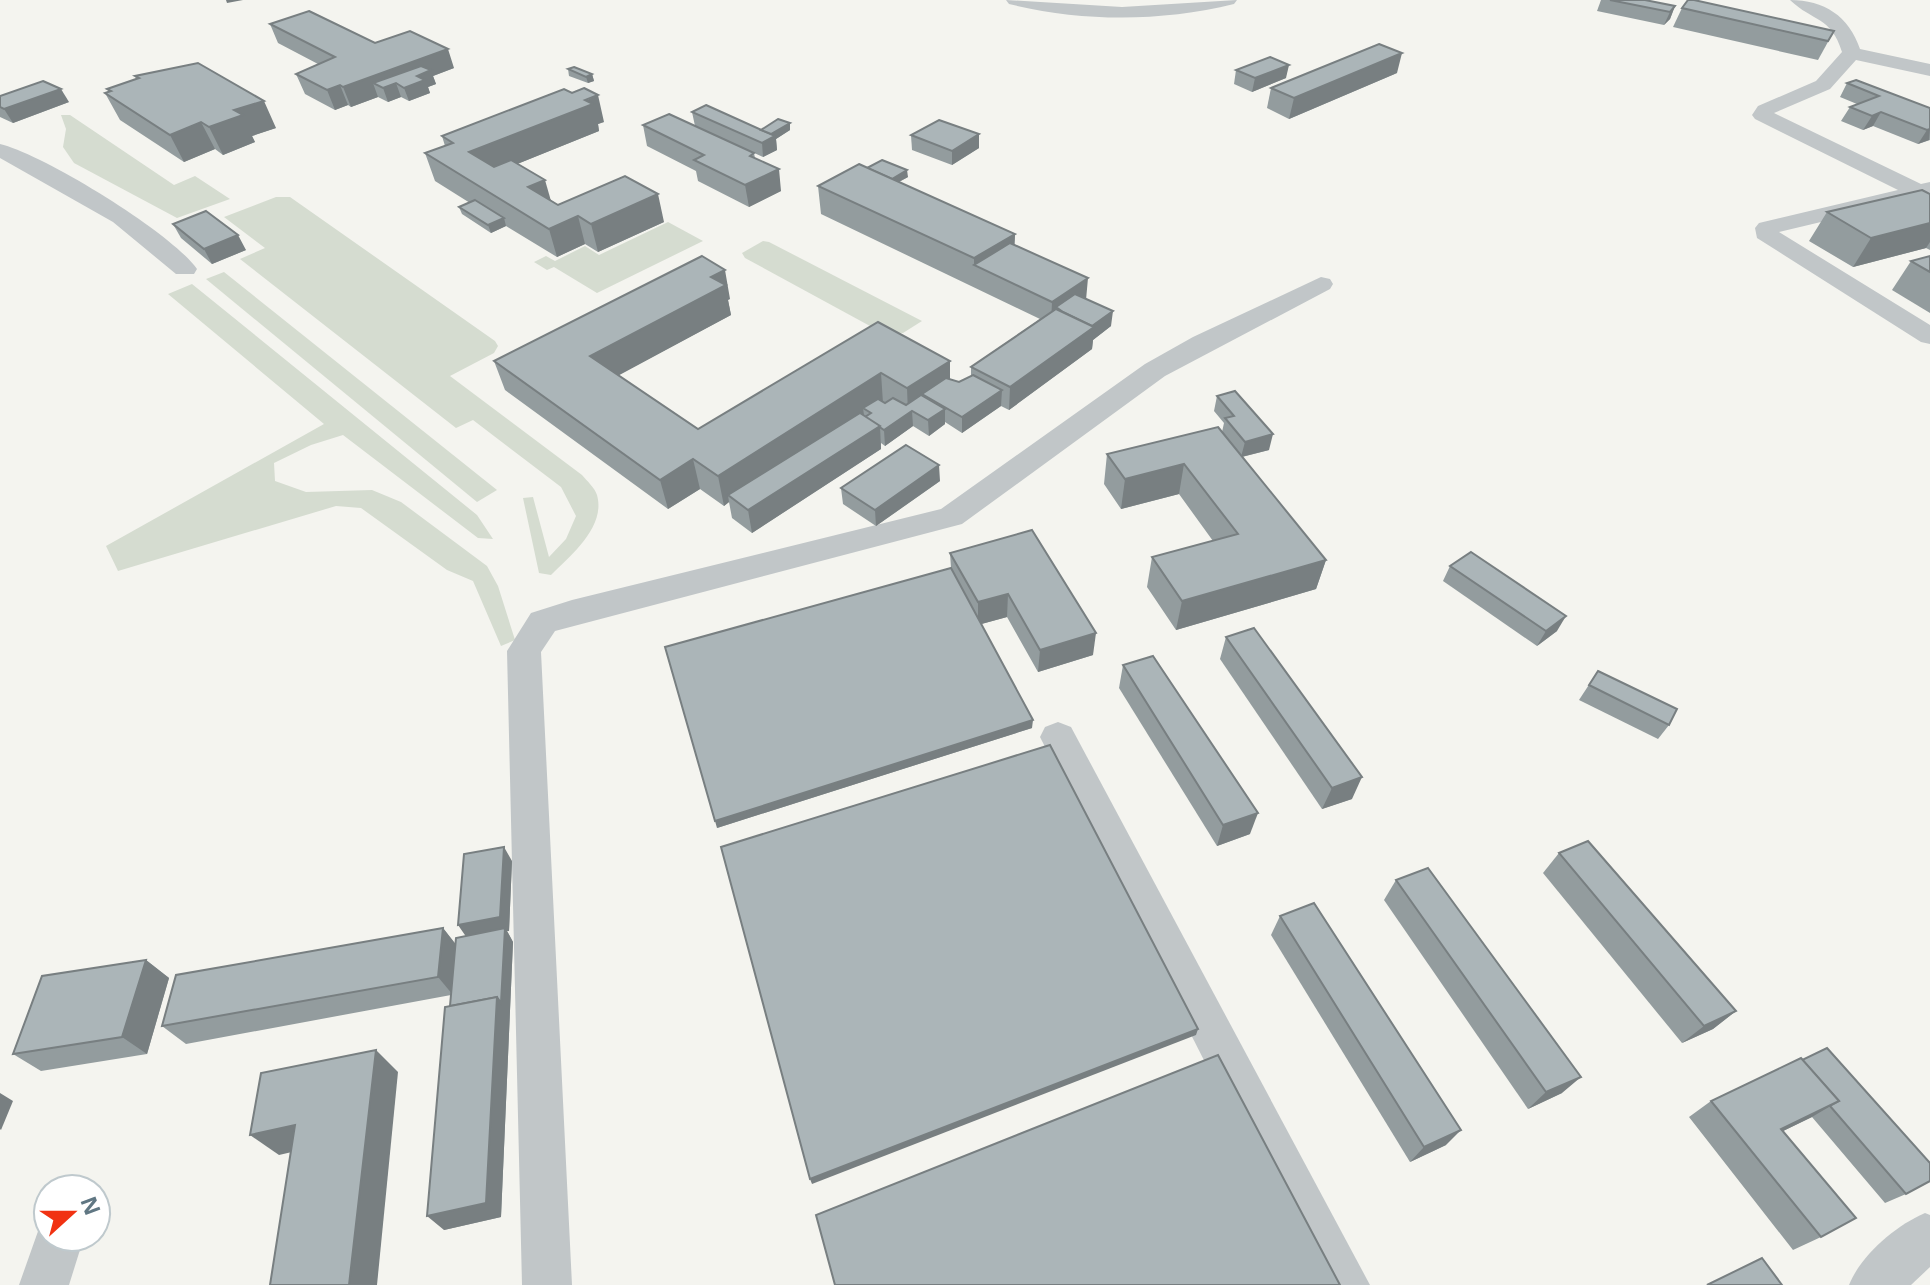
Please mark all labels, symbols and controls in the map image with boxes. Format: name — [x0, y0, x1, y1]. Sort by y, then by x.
north arrow — [32, 1173, 112, 1253]
text: N — [74, 1192, 109, 1219]

